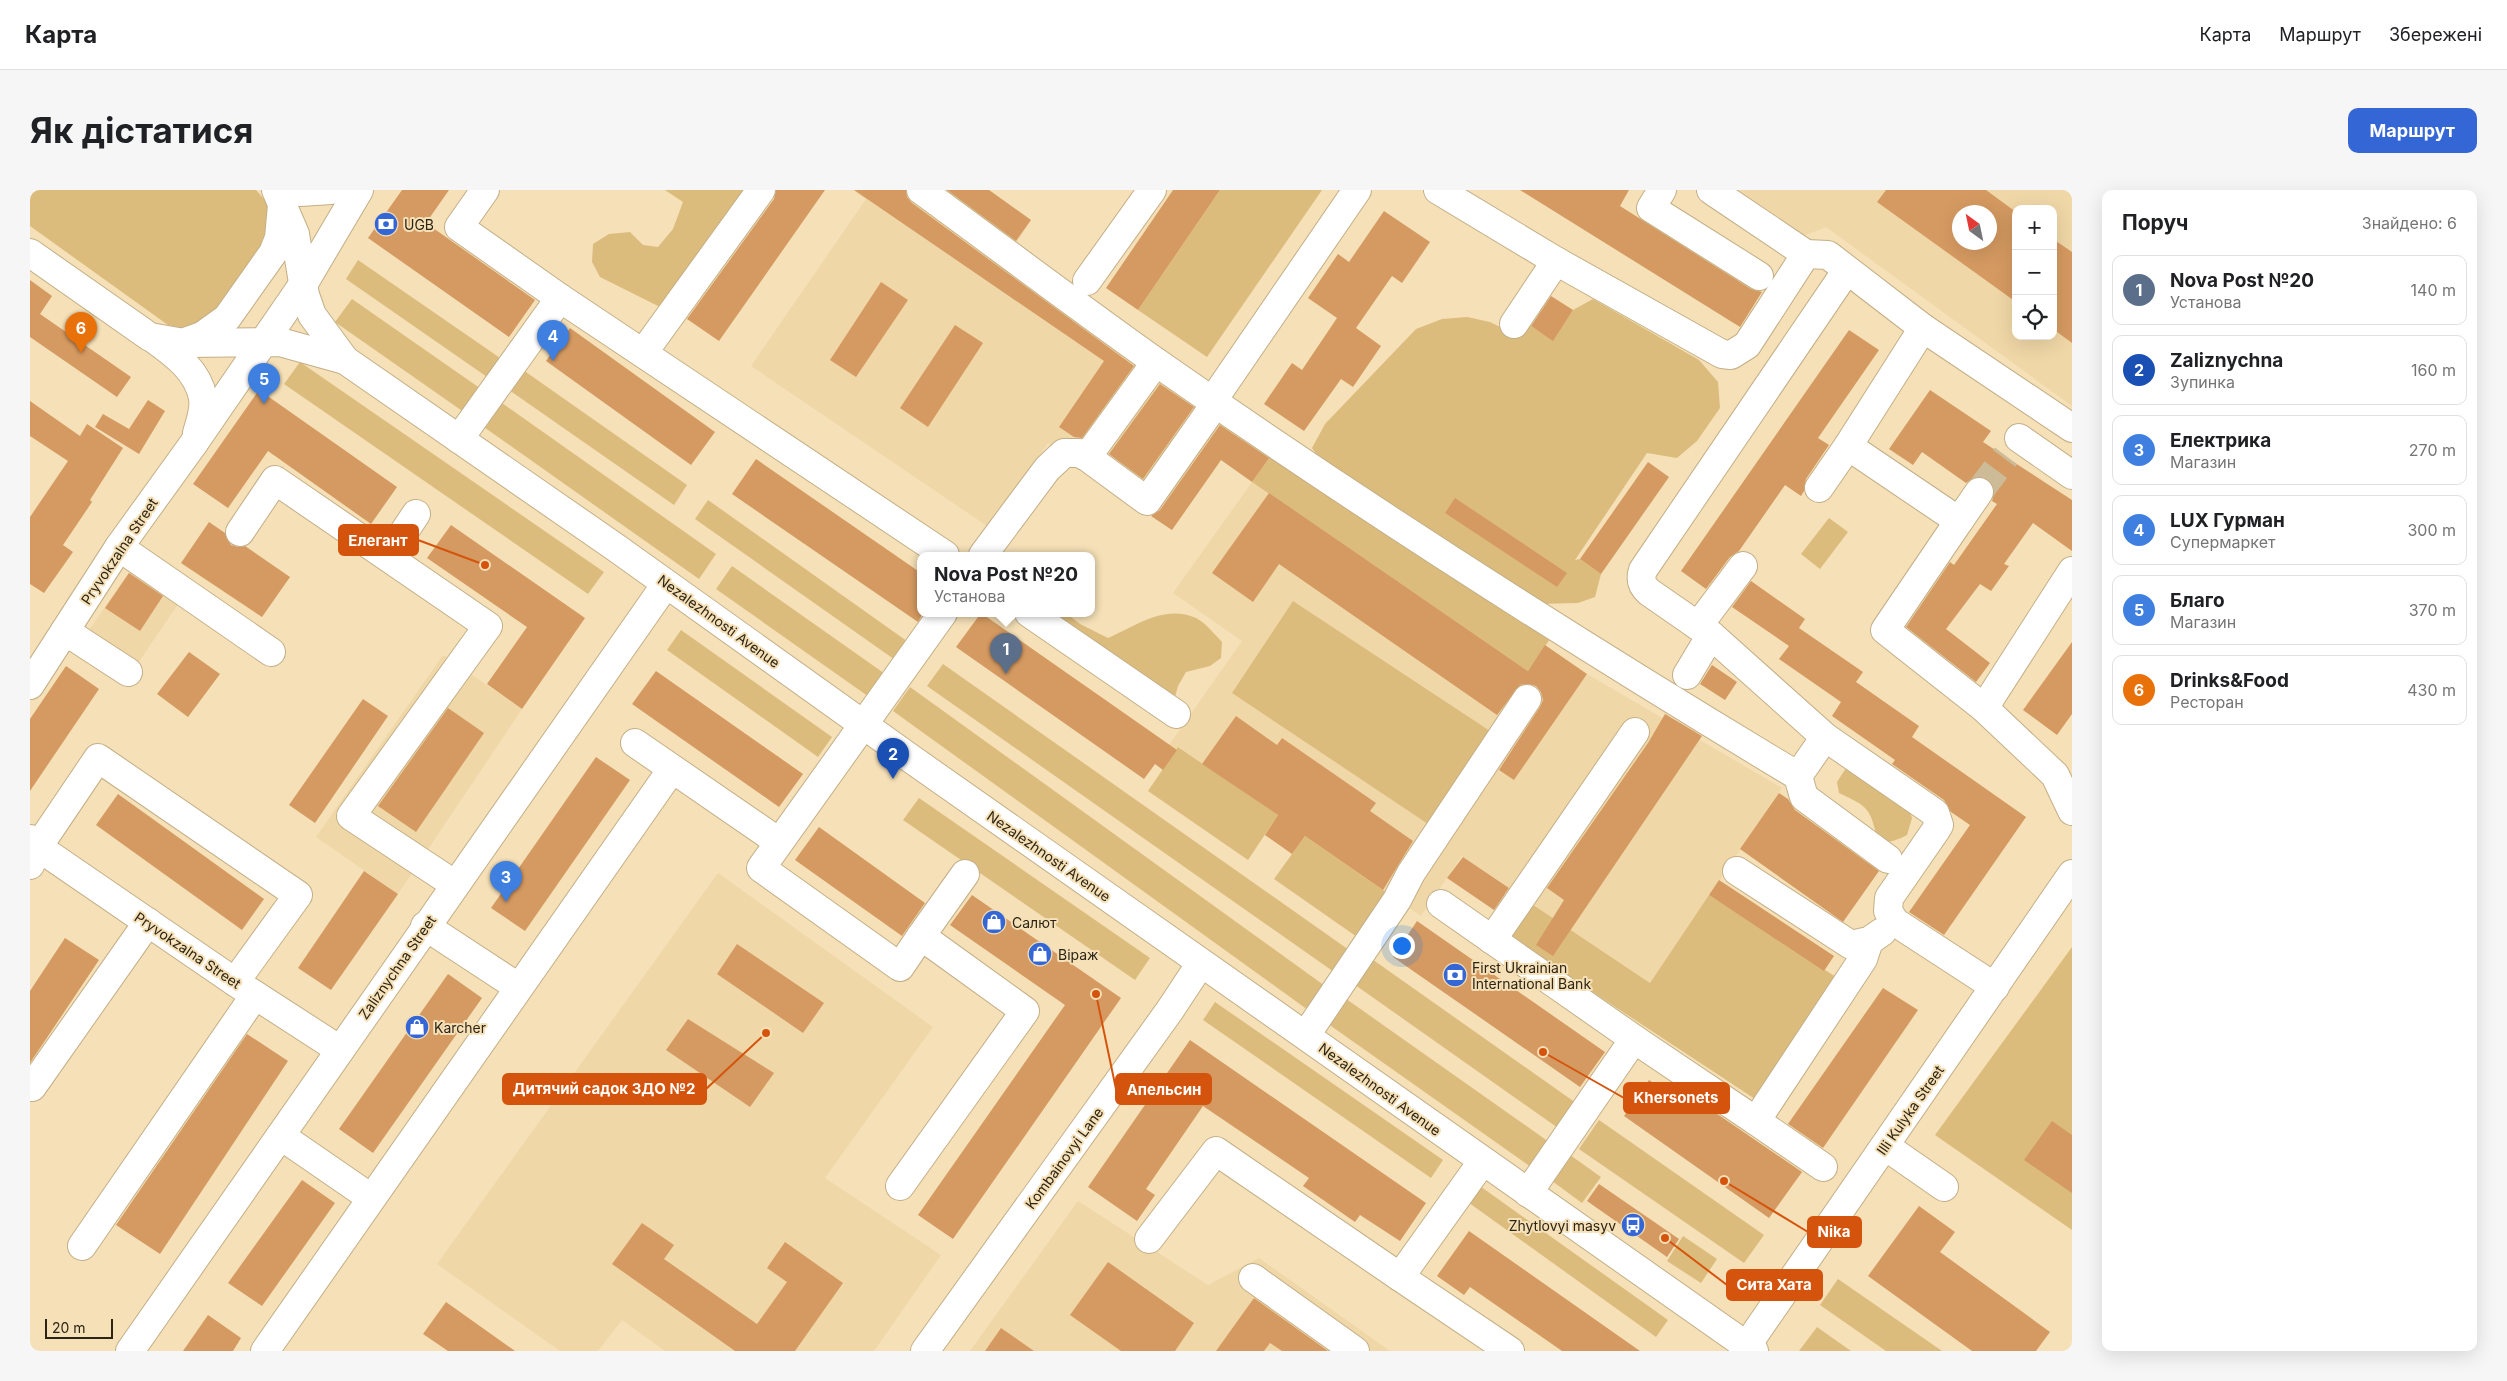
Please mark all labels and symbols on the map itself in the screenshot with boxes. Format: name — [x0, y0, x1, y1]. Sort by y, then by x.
north arrow — [1952, 205, 1997, 250]
bank icon: UGB — [373, 211, 399, 237]
place label: UGB — [404, 216, 434, 233]
pin: 6 — [65, 312, 97, 353]
pin: 4 — [537, 320, 569, 361]
pin: 5 — [248, 363, 280, 404]
street label: Pryvokzalna Street — [77, 494, 161, 607]
callout: Елегант — [339, 525, 418, 555]
text: Елегант — [348, 531, 408, 550]
street label: Nezalezhnosti Avenue — [655, 571, 783, 671]
pin: 1 — [990, 633, 1022, 674]
pin: 2 — [877, 738, 909, 779]
street label: Nezalezhnosti Avenue — [984, 807, 1114, 905]
pin: 3 — [490, 861, 522, 902]
street label: Pryvokzalna Street — [132, 908, 245, 992]
shop icon: Салют — [981, 909, 1007, 935]
street label: Zaliznychna Street — [355, 912, 439, 1022]
place label: Салют — [1012, 914, 1057, 931]
your location — [1389, 933, 1415, 959]
shop icon: Віраж — [1027, 941, 1053, 967]
place label: Віраж — [1058, 946, 1098, 963]
place label: First Ukrainian International Bank — [1472, 959, 1591, 992]
bank icon: First Ukrainian International Bank — [1442, 962, 1468, 988]
shop icon: Karcher — [404, 1014, 430, 1040]
place label: Karcher — [434, 1019, 486, 1036]
street label: Nezalezhnosti Avenue — [1316, 1039, 1444, 1139]
street label: Illi Kulyka Street — [1873, 1062, 1947, 1158]
callout: Дитячий садок ЗДО №2 — [503, 1074, 706, 1104]
callout: Апельсин — [1116, 1074, 1211, 1104]
text: Дитячий садок ЗДО №2 — [513, 1079, 695, 1098]
text: Апельсин — [1127, 1080, 1201, 1099]
callout: Khersonets — [1624, 1083, 1729, 1113]
text: Khersonets — [1634, 1088, 1718, 1107]
street label: Kombainovyi Lane — [1022, 1104, 1106, 1212]
bus stop icon: Zhytlovyi masyv — [1620, 1212, 1646, 1238]
place label: Zhytlovyi masyv — [1509, 1217, 1616, 1234]
callout: Nika — [1808, 1217, 1861, 1247]
text: Nika — [1818, 1222, 1850, 1241]
callout: Сита Хата — [1727, 1270, 1822, 1300]
text: Сита Хата — [1736, 1275, 1812, 1294]
scale bar — [45, 1316, 112, 1339]

